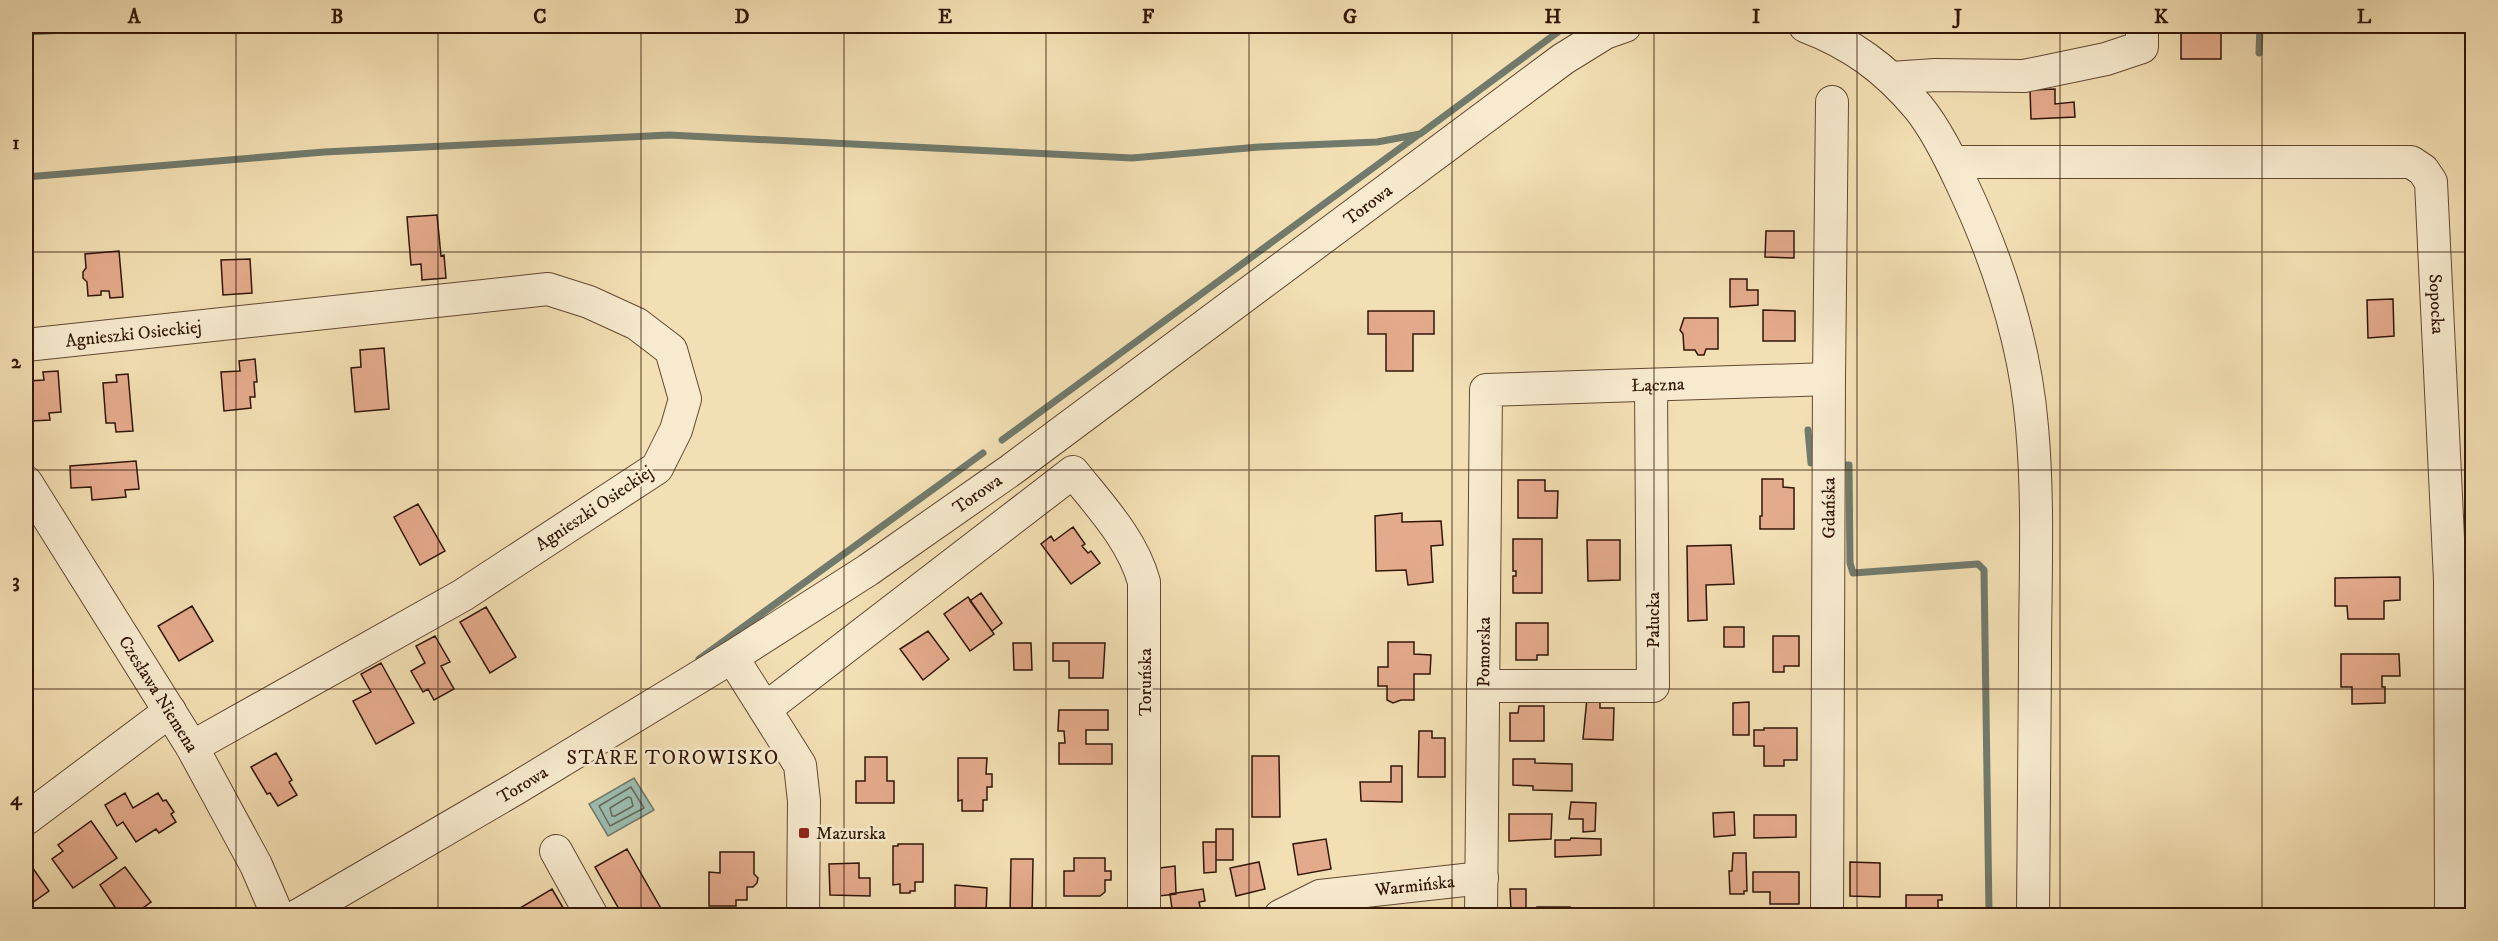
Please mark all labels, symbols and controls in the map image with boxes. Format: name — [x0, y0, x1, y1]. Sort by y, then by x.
text: A — [127, 5, 142, 30]
text: B — [331, 5, 343, 30]
text: C — [533, 5, 547, 30]
text: D — [735, 5, 750, 30]
text: E — [938, 5, 952, 30]
text: F — [1142, 5, 1155, 30]
text: G — [1343, 5, 1357, 30]
text: H — [1545, 5, 1562, 30]
text: I — [1752, 5, 1760, 30]
text: J — [1952, 5, 1962, 30]
text: K — [2154, 5, 2169, 30]
text: L — [2357, 5, 2372, 30]
text: 1 — [12, 131, 20, 156]
street label: Torowa — [1340, 180, 1397, 230]
street label: Sopocka — [2423, 273, 2448, 335]
street label: Agnieszki Osieckiej — [64, 316, 203, 353]
text: 2 — [11, 350, 22, 375]
street label: Łączna — [1631, 374, 1685, 397]
street label: Agnieszki Osieckiej — [532, 461, 657, 556]
street label: Torowa — [949, 469, 1007, 519]
street label: Gdańska — [1818, 477, 1841, 539]
text: 3 — [12, 569, 20, 594]
street label: Pałucka — [1643, 591, 1665, 648]
street label: Pomorska — [1473, 616, 1496, 687]
street label: Czesława Niemena — [113, 632, 203, 757]
street label: Toruńska — [1135, 648, 1157, 716]
district label: STARE TOROWISKO — [566, 746, 780, 771]
street label: Torowa — [494, 761, 552, 809]
text: 4 — [10, 787, 23, 812]
place label: Mazurska — [816, 823, 886, 845]
marker: Mazurska — [797, 826, 811, 840]
street label: Warmińska — [1373, 871, 1456, 902]

